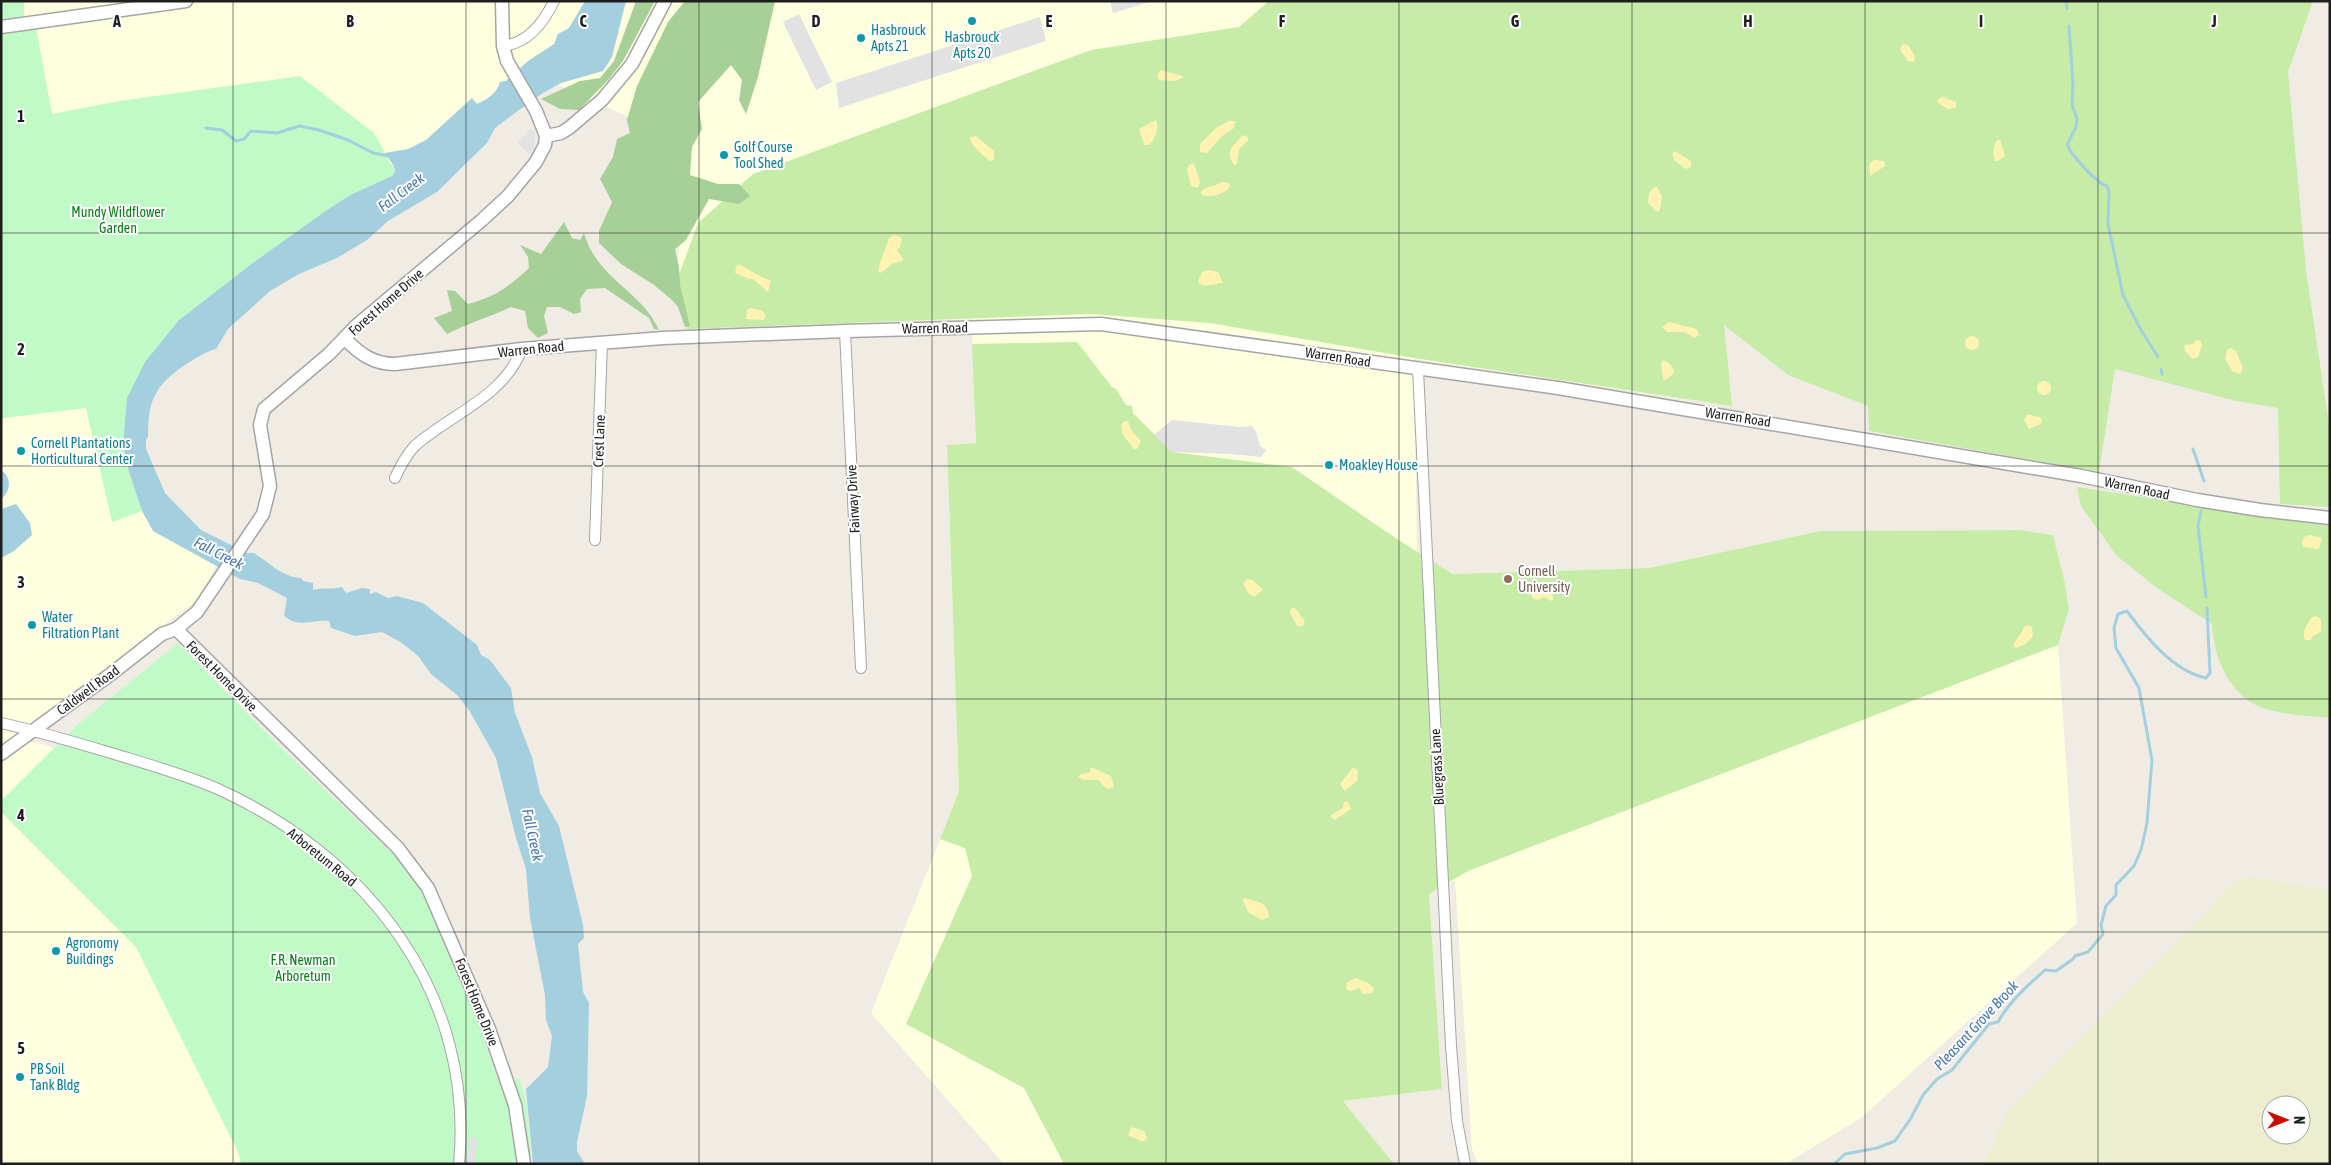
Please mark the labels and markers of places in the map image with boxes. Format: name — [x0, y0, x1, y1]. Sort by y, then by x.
marker: Hasbrouck Apts 20 — [966, 15, 978, 27]
place label: Hasbrouck Apts 21 — [871, 22, 926, 54]
place label: Hasbrouck Apts 20 — [944, 29, 1000, 61]
marker: Hasbrouck Apts 21 — [855, 32, 867, 44]
place label: Golf Course Tool Shed — [734, 139, 793, 171]
marker: Golf Course Tool Shed — [718, 149, 730, 161]
place label: Cornell Plantations Horticultural Center — [31, 435, 134, 467]
marker: Cornell Plantations Horticultural Center — [15, 445, 27, 457]
place label: Moakley House — [1339, 457, 1418, 473]
marker: Moakley House — [1323, 459, 1335, 471]
place label: Cornell University — [1518, 563, 1571, 595]
marker: Cornell University — [1502, 573, 1514, 585]
place label: Water Filtration Plant — [42, 609, 119, 641]
marker: Water Filtration Plant — [26, 619, 38, 631]
place label: Agronomy Buildings — [66, 935, 119, 967]
marker: Agronomy Buildings — [50, 945, 62, 957]
place label: PB Soil Tank Bldg — [30, 1061, 79, 1093]
marker: PB Soil Tank Bldg — [14, 1071, 26, 1083]

